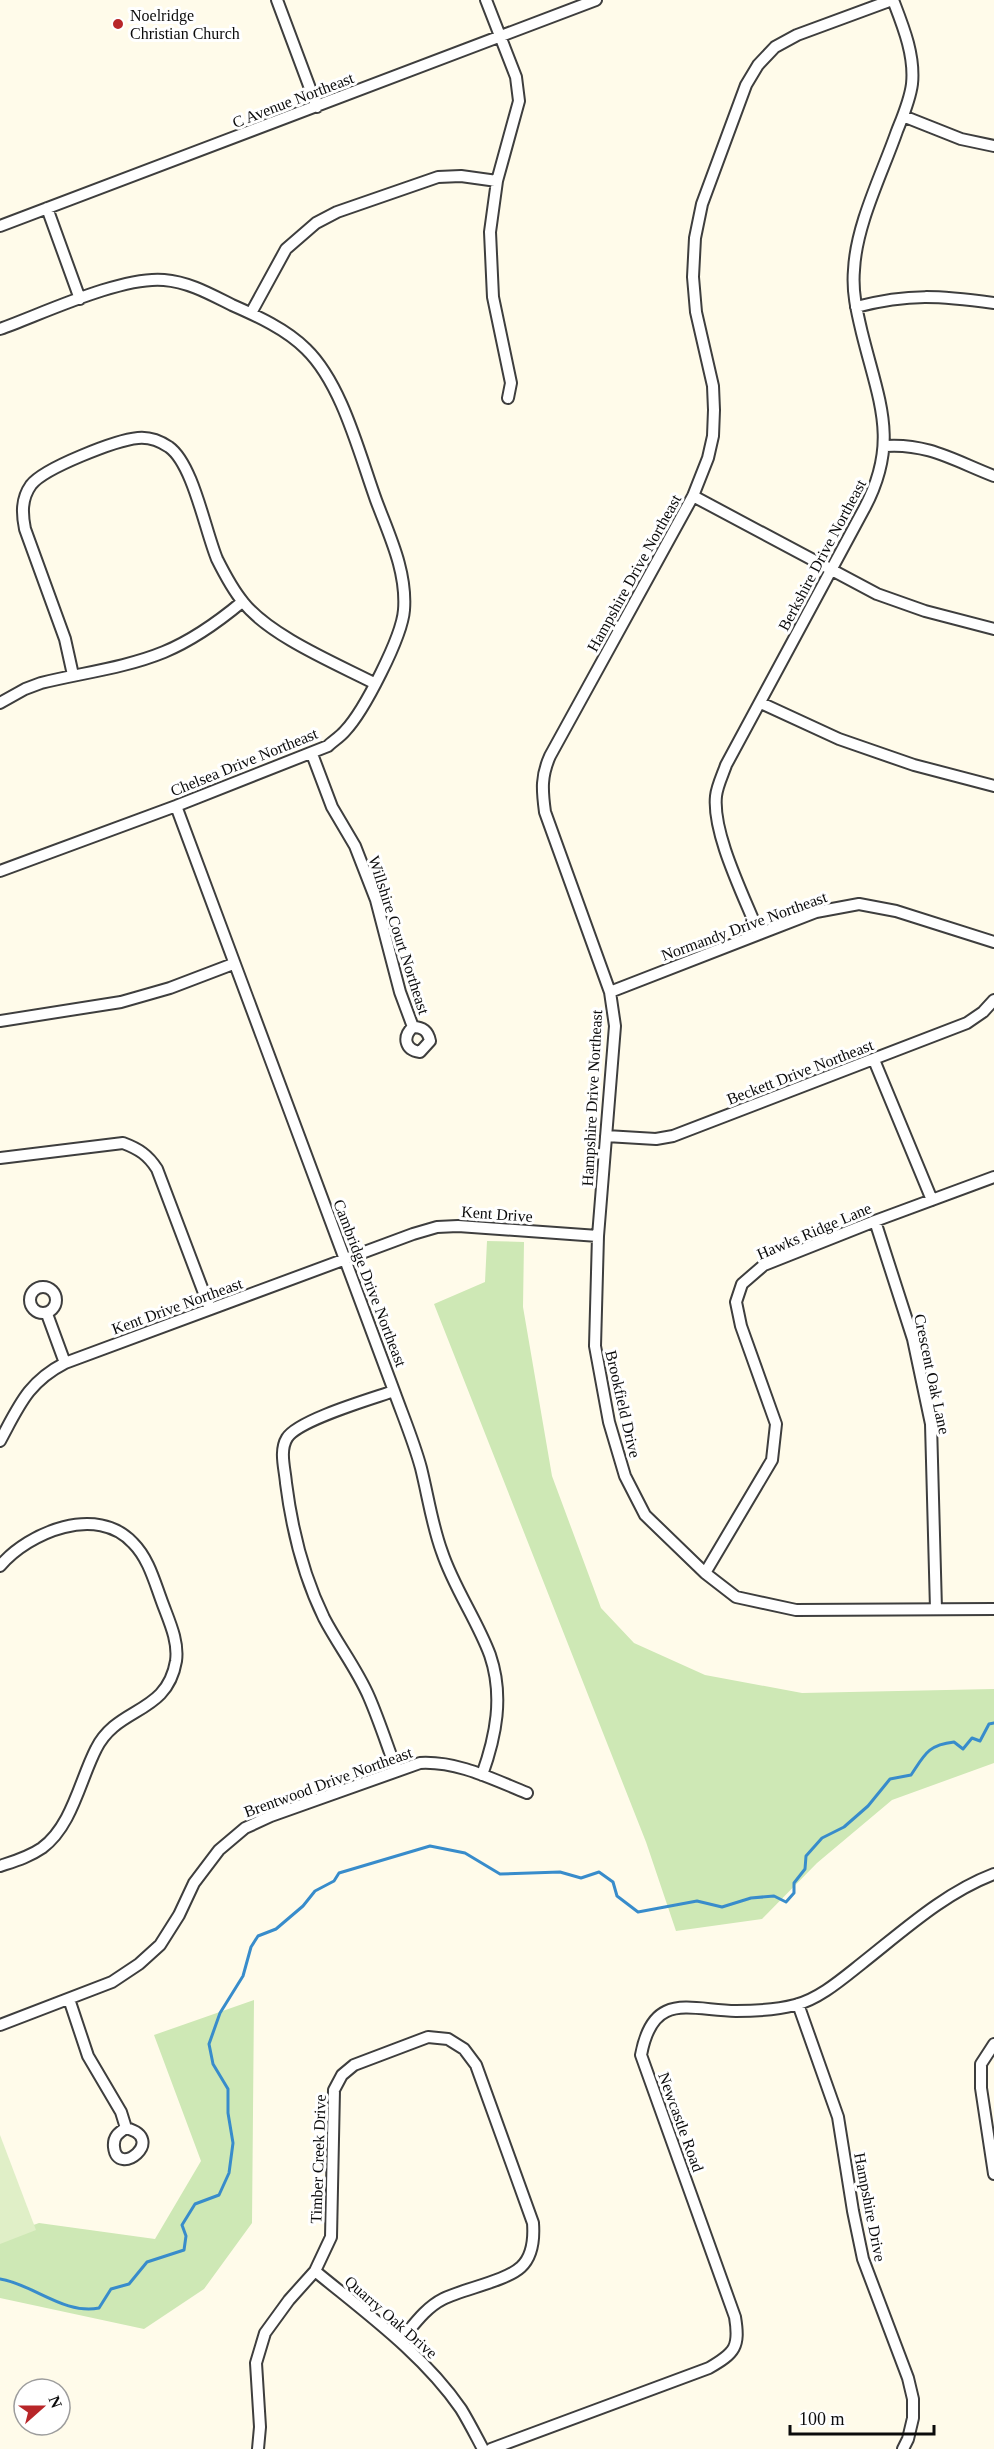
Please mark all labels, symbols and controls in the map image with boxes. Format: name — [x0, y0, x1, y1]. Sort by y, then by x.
place label: Noelridge Christian Church — [130, 7, 240, 42]
marker: Noelridge Christian Church — [111, 17, 125, 31]
street label: C Avenue Northeast — [230, 69, 357, 131]
street label: Berkshire Drive Northeast — [775, 476, 869, 634]
street label: Hampshire Drive Northeast — [584, 491, 685, 655]
street label: Chelsea Drive Northeast — [168, 724, 321, 799]
street label: Willshire Court Northeast — [365, 854, 433, 1017]
street label: Normandy Drive Northeast — [659, 888, 830, 965]
street label: Hampshire Drive Northeast — [579, 1009, 606, 1187]
street label: Beckett Drive Northeast — [724, 1036, 876, 1108]
street label: Cambridge Drive Northeast — [329, 1197, 410, 1370]
street label: Hawks Ridge Lane — [754, 1199, 874, 1264]
street label: Kent Drive — [461, 1203, 533, 1225]
street label: Kent Drive Northeast — [109, 1274, 245, 1338]
street label: Crescent Oak Lane — [911, 1312, 953, 1436]
street label: Brookfield Drive — [602, 1349, 644, 1459]
street label: Brentwood Drive Northeast — [242, 1743, 415, 1820]
street label: Newcastle Road — [655, 2070, 707, 2174]
street label: Timber Creek Drive — [307, 2094, 329, 2224]
street label: Hampshire Drive — [850, 2151, 889, 2263]
street label: Quarry Oak Drive — [341, 2272, 441, 2362]
north arrow — [12, 2377, 72, 2437]
text: N — [46, 2393, 66, 2411]
scale bar — [790, 2398, 934, 2436]
text: 100 m — [799, 2409, 845, 2429]

